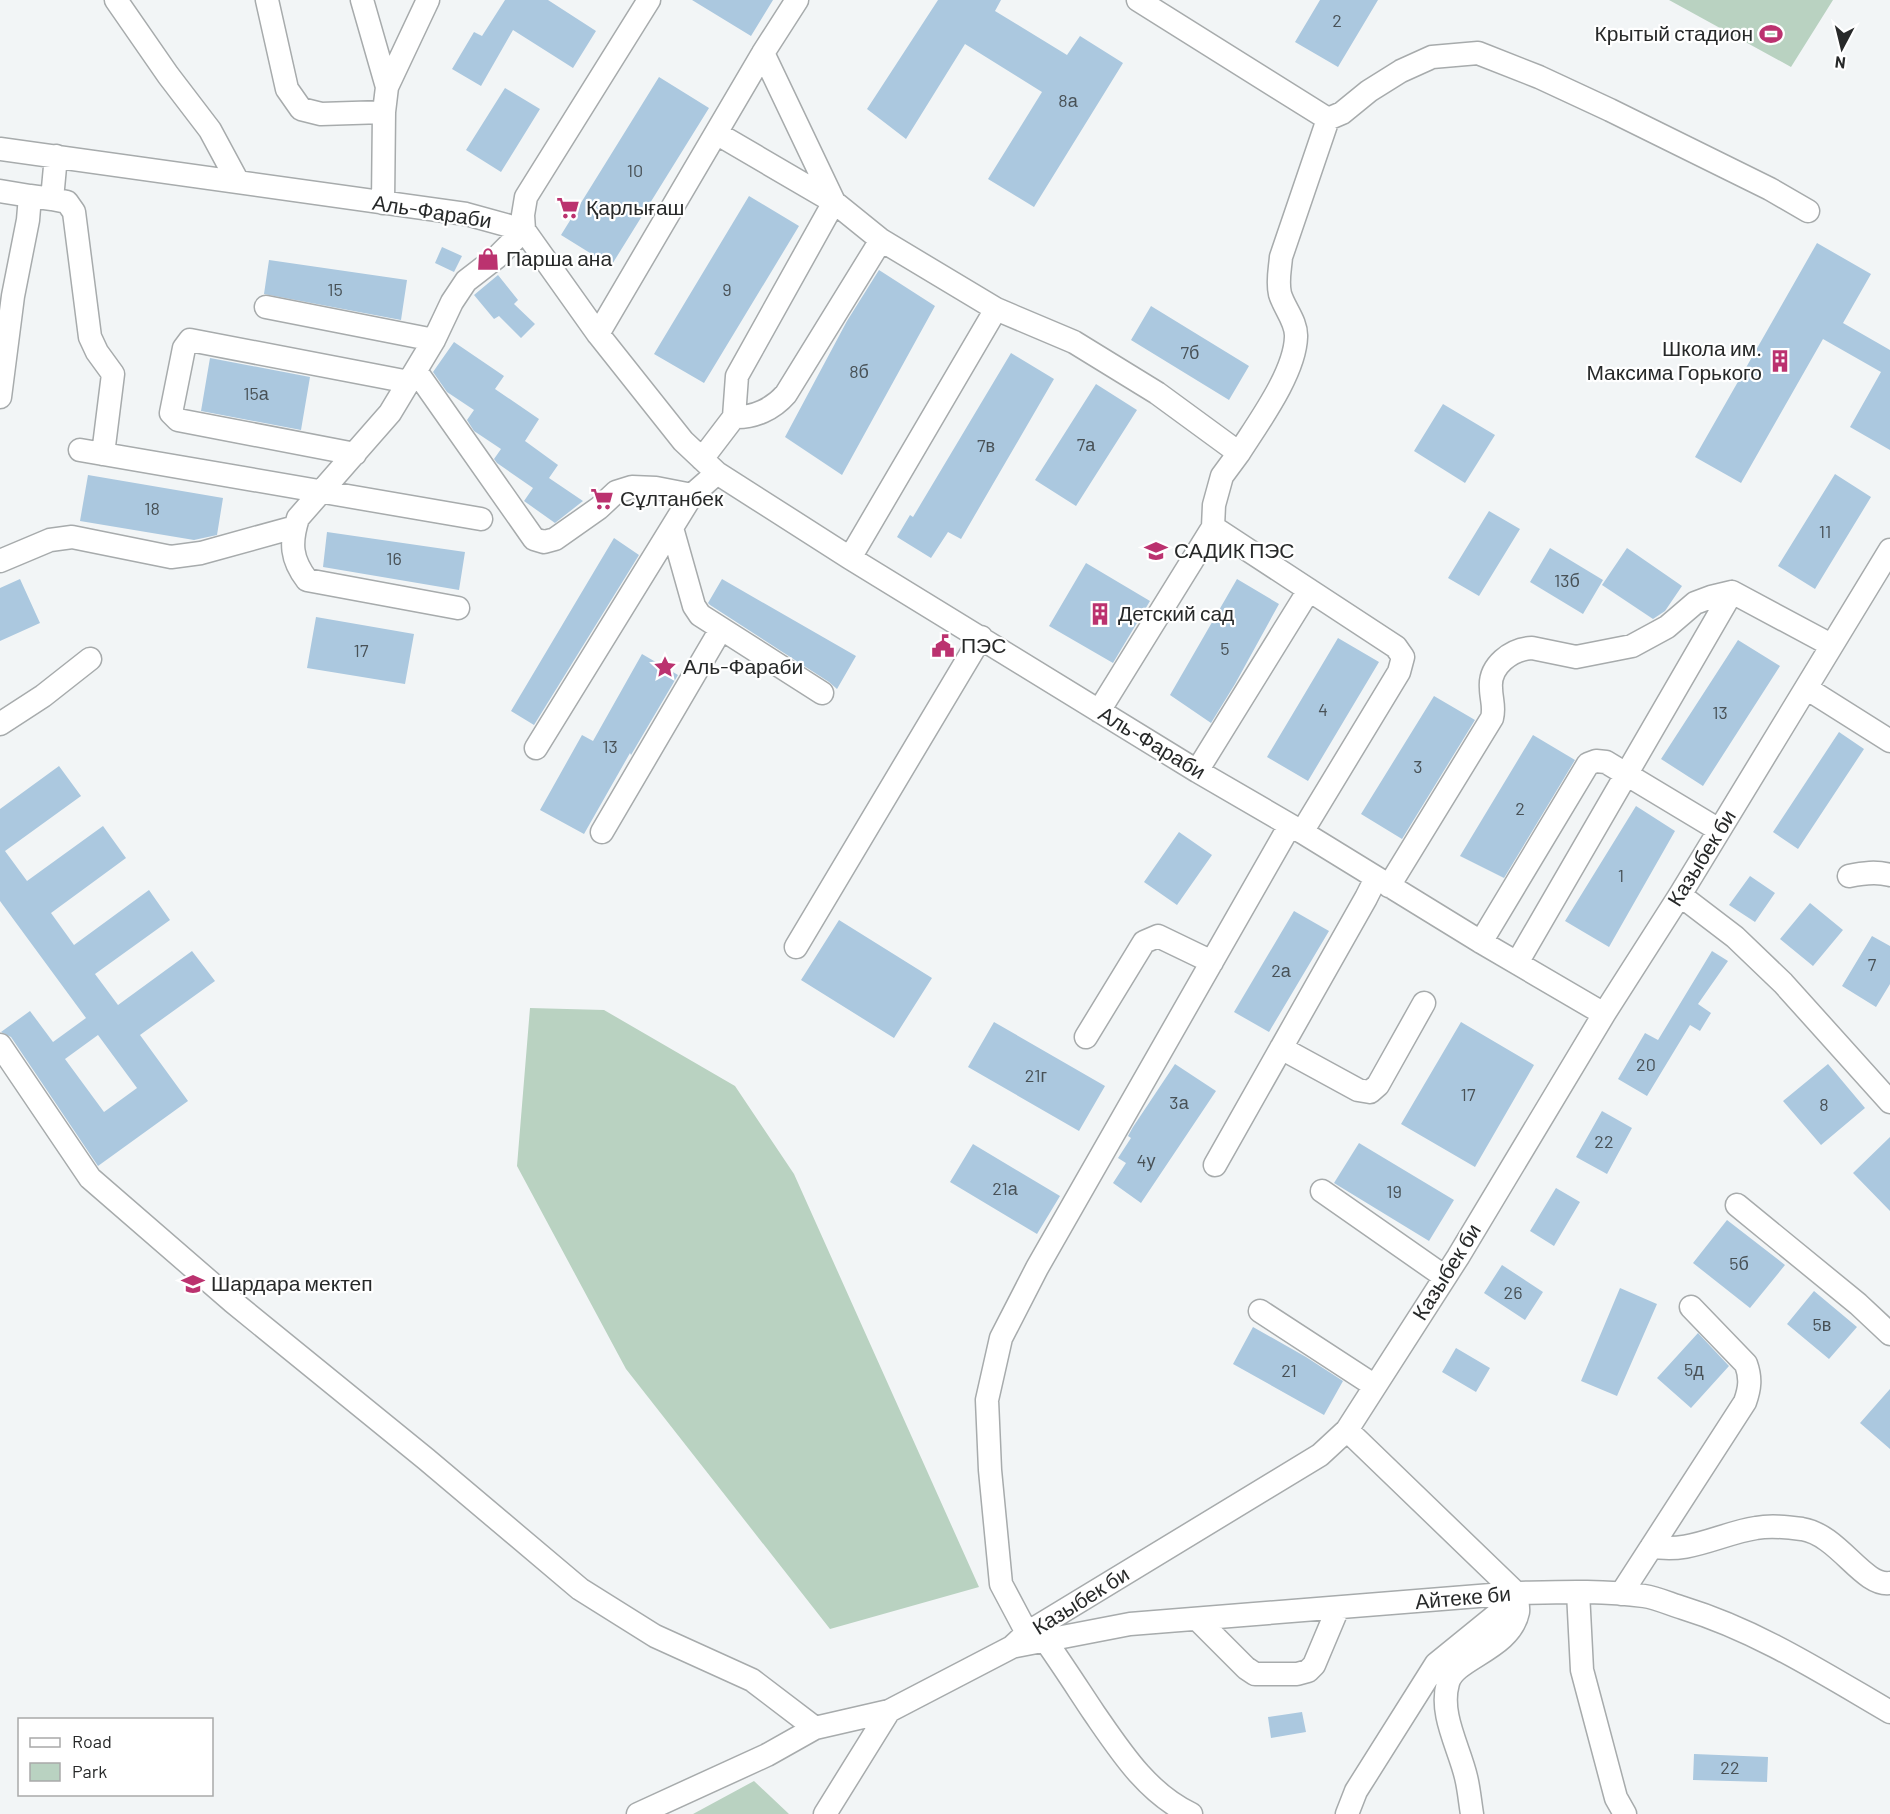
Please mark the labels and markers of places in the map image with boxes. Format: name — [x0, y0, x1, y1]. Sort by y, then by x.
place label: Крытый стадион — [1595, 20, 1753, 45]
sports icon: Крытый стадион — [1758, 21, 1784, 47]
place label: Қарлығаш — [586, 194, 684, 219]
supermarket icon: Қарлығаш — [555, 195, 581, 221]
place label: Парша ана — [506, 245, 612, 270]
shop icon: Парша ана — [475, 246, 501, 272]
place label: Школа им. Максима Горького — [1586, 335, 1762, 384]
building icon: Школа им. Максима Горького — [1767, 348, 1793, 374]
place label: Сұлтанбек — [620, 485, 724, 510]
supermarket icon: Сұлтанбек — [589, 486, 615, 512]
place label: САДИК ПЭС — [1174, 537, 1295, 562]
school or university icon: САДИК ПЭС — [1143, 538, 1169, 564]
place label: Детский сад — [1118, 600, 1234, 625]
building icon: Детский сад — [1087, 601, 1113, 627]
place label: ПЭС — [961, 632, 1006, 657]
public building icon: ПЭС — [930, 633, 956, 659]
place label: Аль-Фараби — [683, 653, 803, 678]
place icon: Аль-Фараби — [652, 654, 678, 680]
place label: Шардара мектеп — [211, 1270, 373, 1295]
school or university icon: Шардара мектеп — [180, 1271, 206, 1297]

